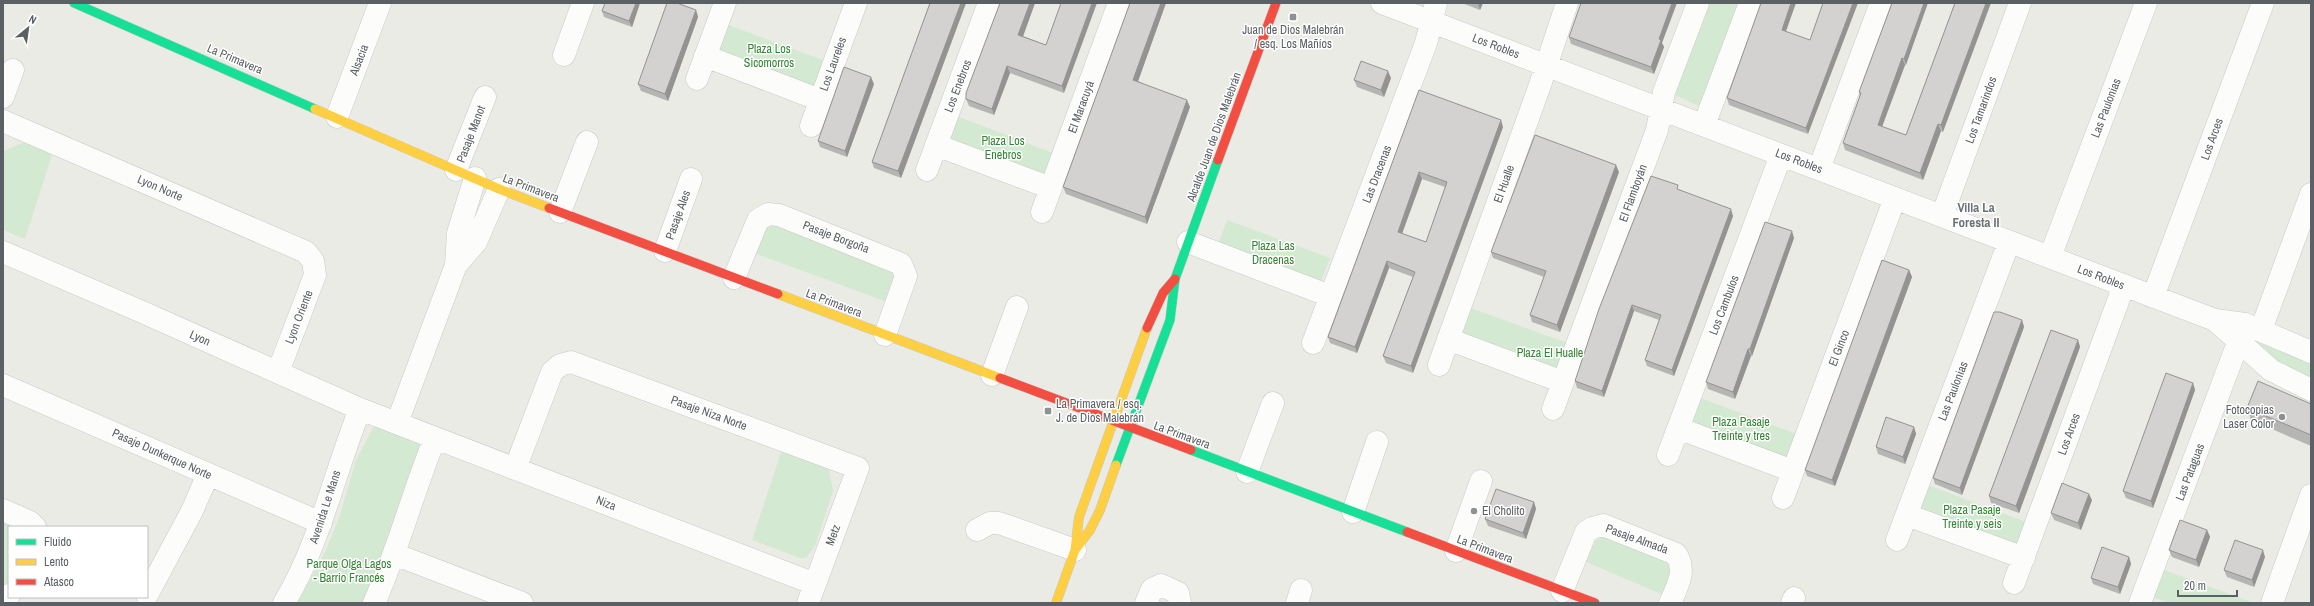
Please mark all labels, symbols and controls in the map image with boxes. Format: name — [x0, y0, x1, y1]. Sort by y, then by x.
north arrow — [8, 8, 48, 48]
text: N — [27, 12, 39, 27]
marker: Juan de Dios Malebrán / esq. Los Mañíos — [1288, 12, 1298, 22]
place label: Juan de Dios Malebrán / esq. Los Mañíos — [1242, 22, 1344, 52]
street label: Los Robles — [1470, 30, 1522, 62]
street label: Los Laureles — [816, 35, 850, 93]
street label: La Primavera — [205, 40, 266, 78]
park label: Plaza Los Sicomorros — [744, 41, 794, 71]
street label: Alsacia — [345, 42, 372, 79]
street label: Los Enebros — [941, 57, 975, 115]
street label: Alcalde Juan de Dios Malebrán — [1183, 70, 1245, 205]
street label: Los Tamarindos — [1962, 74, 2001, 146]
street label: Las Paulonias — [2087, 76, 2125, 140]
street label: El Maracuyá — [1064, 78, 1098, 135]
street label: Pasaje Manot — [453, 103, 489, 165]
street label: Los Arces — [2197, 116, 2227, 162]
park label: Plaza Los Enebros — [981, 133, 1025, 163]
street label: Las Dracenas — [1359, 143, 1395, 205]
street label: Los Robles — [1773, 145, 1825, 177]
street label: El Flamboyán — [1615, 162, 1651, 224]
street label: El Hualle — [1490, 163, 1518, 205]
street label: La Primavera — [501, 170, 562, 206]
street label: Lyon Norte — [135, 171, 185, 205]
street label: Pasaje Ales — [662, 188, 694, 242]
district label: Villa La Foresta II — [1953, 199, 1999, 231]
street label: Pasaje Borgoña — [800, 217, 872, 257]
park label: Plaza Las Dracenas — [1251, 238, 1295, 268]
street label: Los Robles — [2075, 261, 2127, 293]
street label: Los Cambulos — [1705, 273, 1743, 337]
street label: La Primavera — [804, 285, 865, 321]
street label: Lyon Oriente — [281, 288, 317, 346]
street label: Lyon — [187, 326, 213, 350]
street label: El Ginco — [1825, 328, 1853, 368]
park label: Plaza El Hualle — [1517, 345, 1583, 361]
street label: Las Paulonias — [1934, 359, 1972, 423]
street label: Pasaje Niza Norte — [669, 392, 749, 434]
place label: La Primavera / esq. J. de Dios Malebrán — [1056, 396, 1144, 426]
place label: Fotocopias Laser Color — [2223, 402, 2275, 432]
marker: La Primavera / esq. J. de Dios Malebrán — [1043, 406, 1053, 416]
street label: Los Arces — [2054, 411, 2084, 457]
marker: Fotocopias Laser Color — [2277, 412, 2287, 422]
park label: Plaza Pasaje Treinte y tres — [1712, 414, 1770, 444]
street label: La Primavera — [1152, 417, 1213, 453]
street label: Pasaje Dunkerque Norte — [110, 425, 214, 483]
street label: Las Pataguas — [2172, 441, 2208, 503]
street label: Avenida Le Mans — [305, 468, 344, 547]
street label: Niza — [594, 492, 619, 514]
park label: Plaza Pasaje Treinte y seis — [1942, 502, 2002, 532]
place label: El Cholito — [1482, 503, 1525, 519]
marker: El Cholito — [1469, 506, 1479, 516]
street label: Pasaje Almada — [1603, 520, 1671, 558]
street label: Metz — [822, 522, 844, 548]
legend — [8, 526, 148, 598]
street label: La Primavera — [1455, 531, 1516, 567]
text: Fluido — [44, 534, 71, 550]
text: Lento — [44, 554, 69, 570]
park label: Parque Olga Lagos - Barrio Francés — [307, 556, 391, 586]
scale bar — [2178, 572, 2237, 598]
text: Atasco — [43, 574, 74, 590]
text: 20 m — [2184, 578, 2206, 594]

